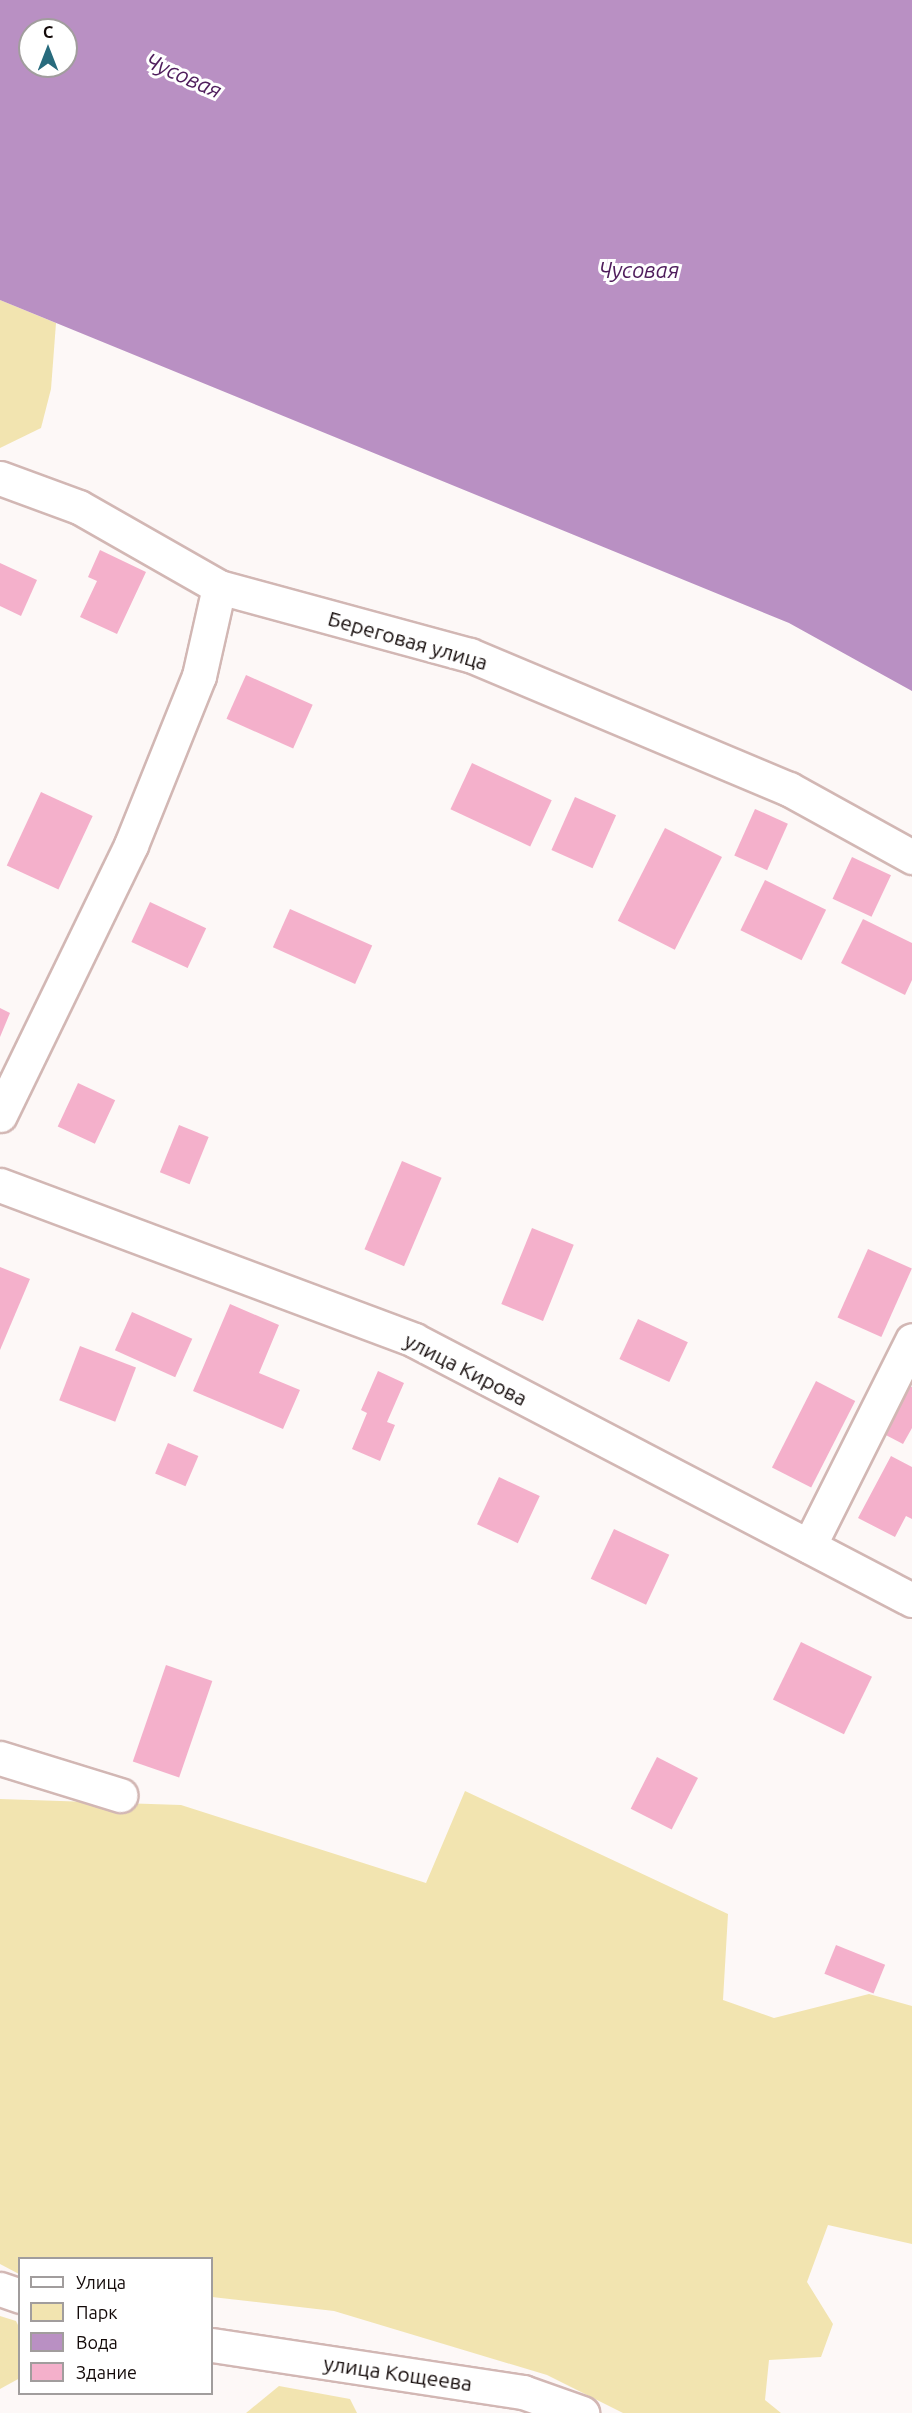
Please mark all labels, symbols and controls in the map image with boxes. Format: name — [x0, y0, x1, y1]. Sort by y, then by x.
north arrow — [18, 18, 78, 78]
text: С — [43, 23, 53, 41]
water label: Чусовая — [142, 47, 226, 103]
water label: Чусовая — [599, 257, 679, 283]
street label: Береговая улица — [325, 605, 491, 675]
street label: улица Кирова — [400, 1327, 532, 1411]
legend — [18, 2257, 213, 2395]
text: Улица — [76, 2272, 126, 2292]
text: Парк — [76, 2302, 117, 2322]
text: Вода — [76, 2332, 118, 2352]
street label: улица Кощеева — [322, 2350, 474, 2396]
text: Здание — [76, 2362, 137, 2382]

